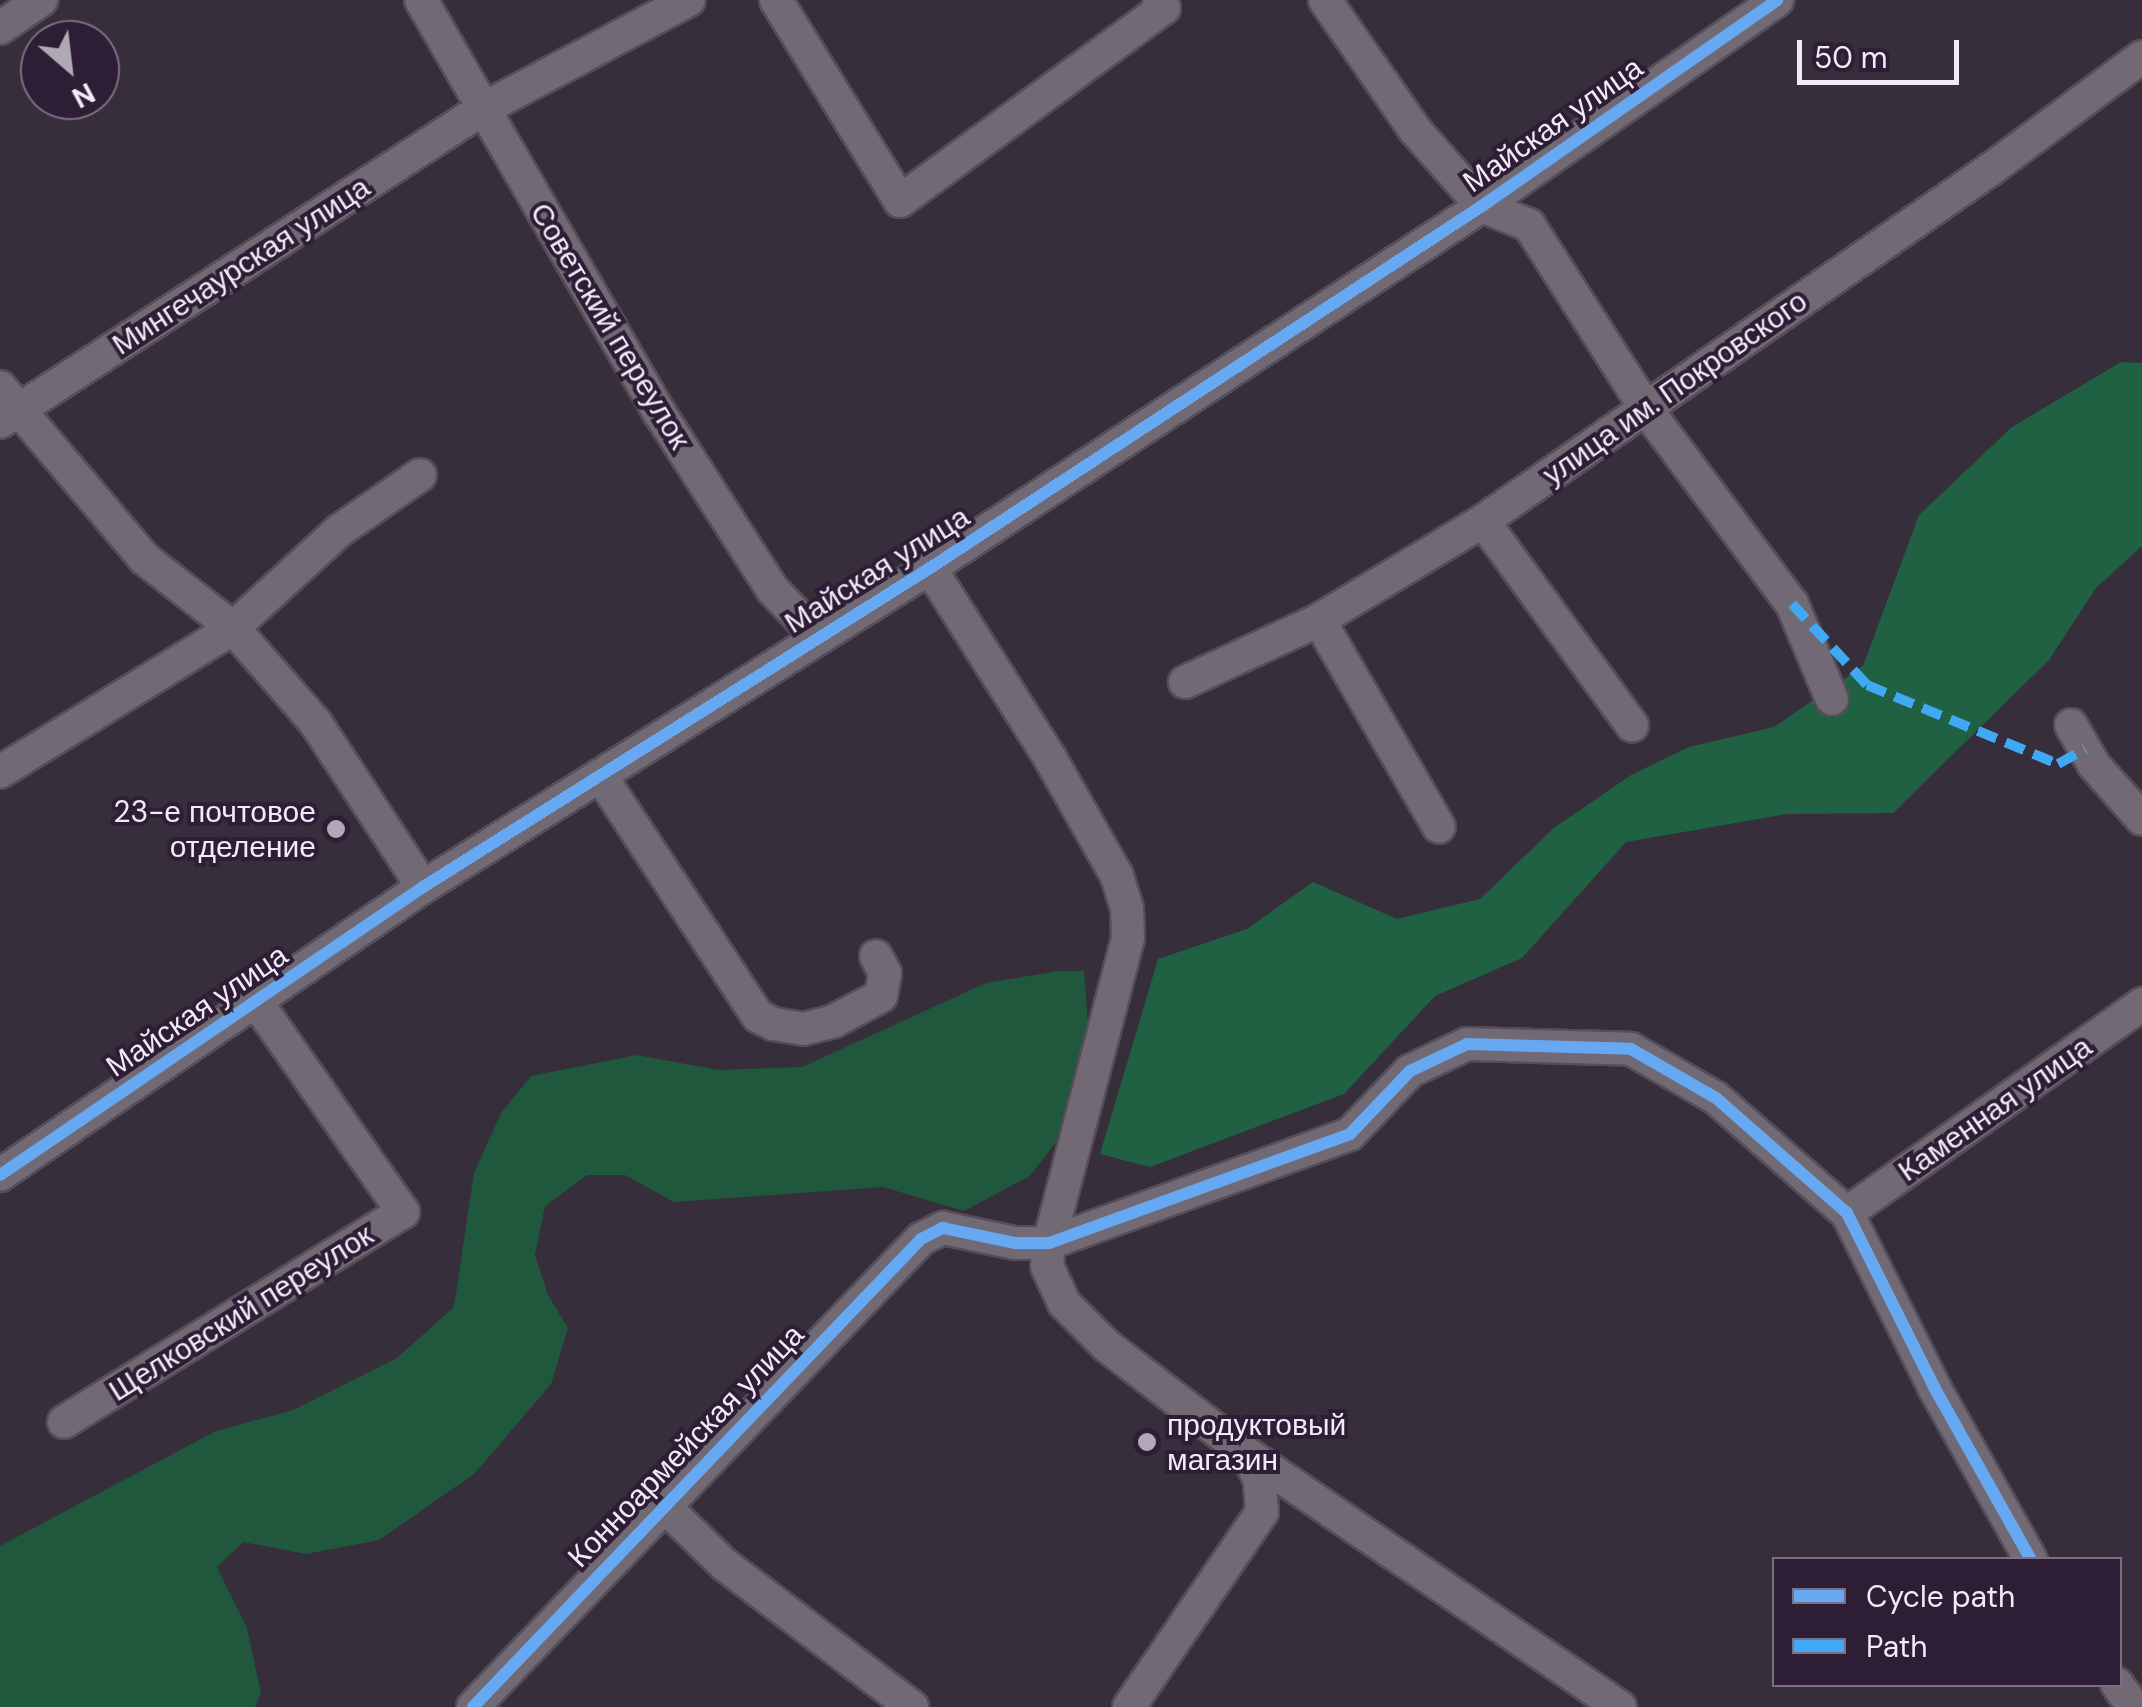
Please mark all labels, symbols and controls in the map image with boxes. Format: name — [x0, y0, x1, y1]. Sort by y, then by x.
north arrow — [20, 20, 120, 120]
scale bar — [1802, 20, 1964, 82]
text: 50 m — [1814, 38, 1888, 77]
street label: Майская улица — [1456, 50, 1650, 200]
text: N — [66, 74, 101, 116]
street label: Мингечаурская улица — [105, 169, 377, 363]
street label: Советский переулок — [522, 196, 698, 456]
street label: улица им. Покровского — [1536, 283, 1814, 493]
street label: Майская улица — [778, 499, 976, 641]
place label: 23-е почтовое отделение — [113, 794, 316, 864]
marker: 23-е почтовое отделение — [325, 818, 347, 840]
street label: Майская улица — [99, 937, 295, 1085]
street label: Каменная улица — [1891, 1029, 2099, 1189]
street label: Щелковский переулок — [102, 1217, 380, 1409]
street label: Конноармейская улица — [561, 1317, 811, 1575]
place label: продуктовый магазин — [1167, 1407, 1346, 1478]
marker: продуктовый магазин — [1136, 1431, 1158, 1453]
legend — [1772, 1557, 2122, 1687]
text: Cycle path — [1866, 1577, 2015, 1616]
text: Path — [1866, 1627, 1928, 1666]

